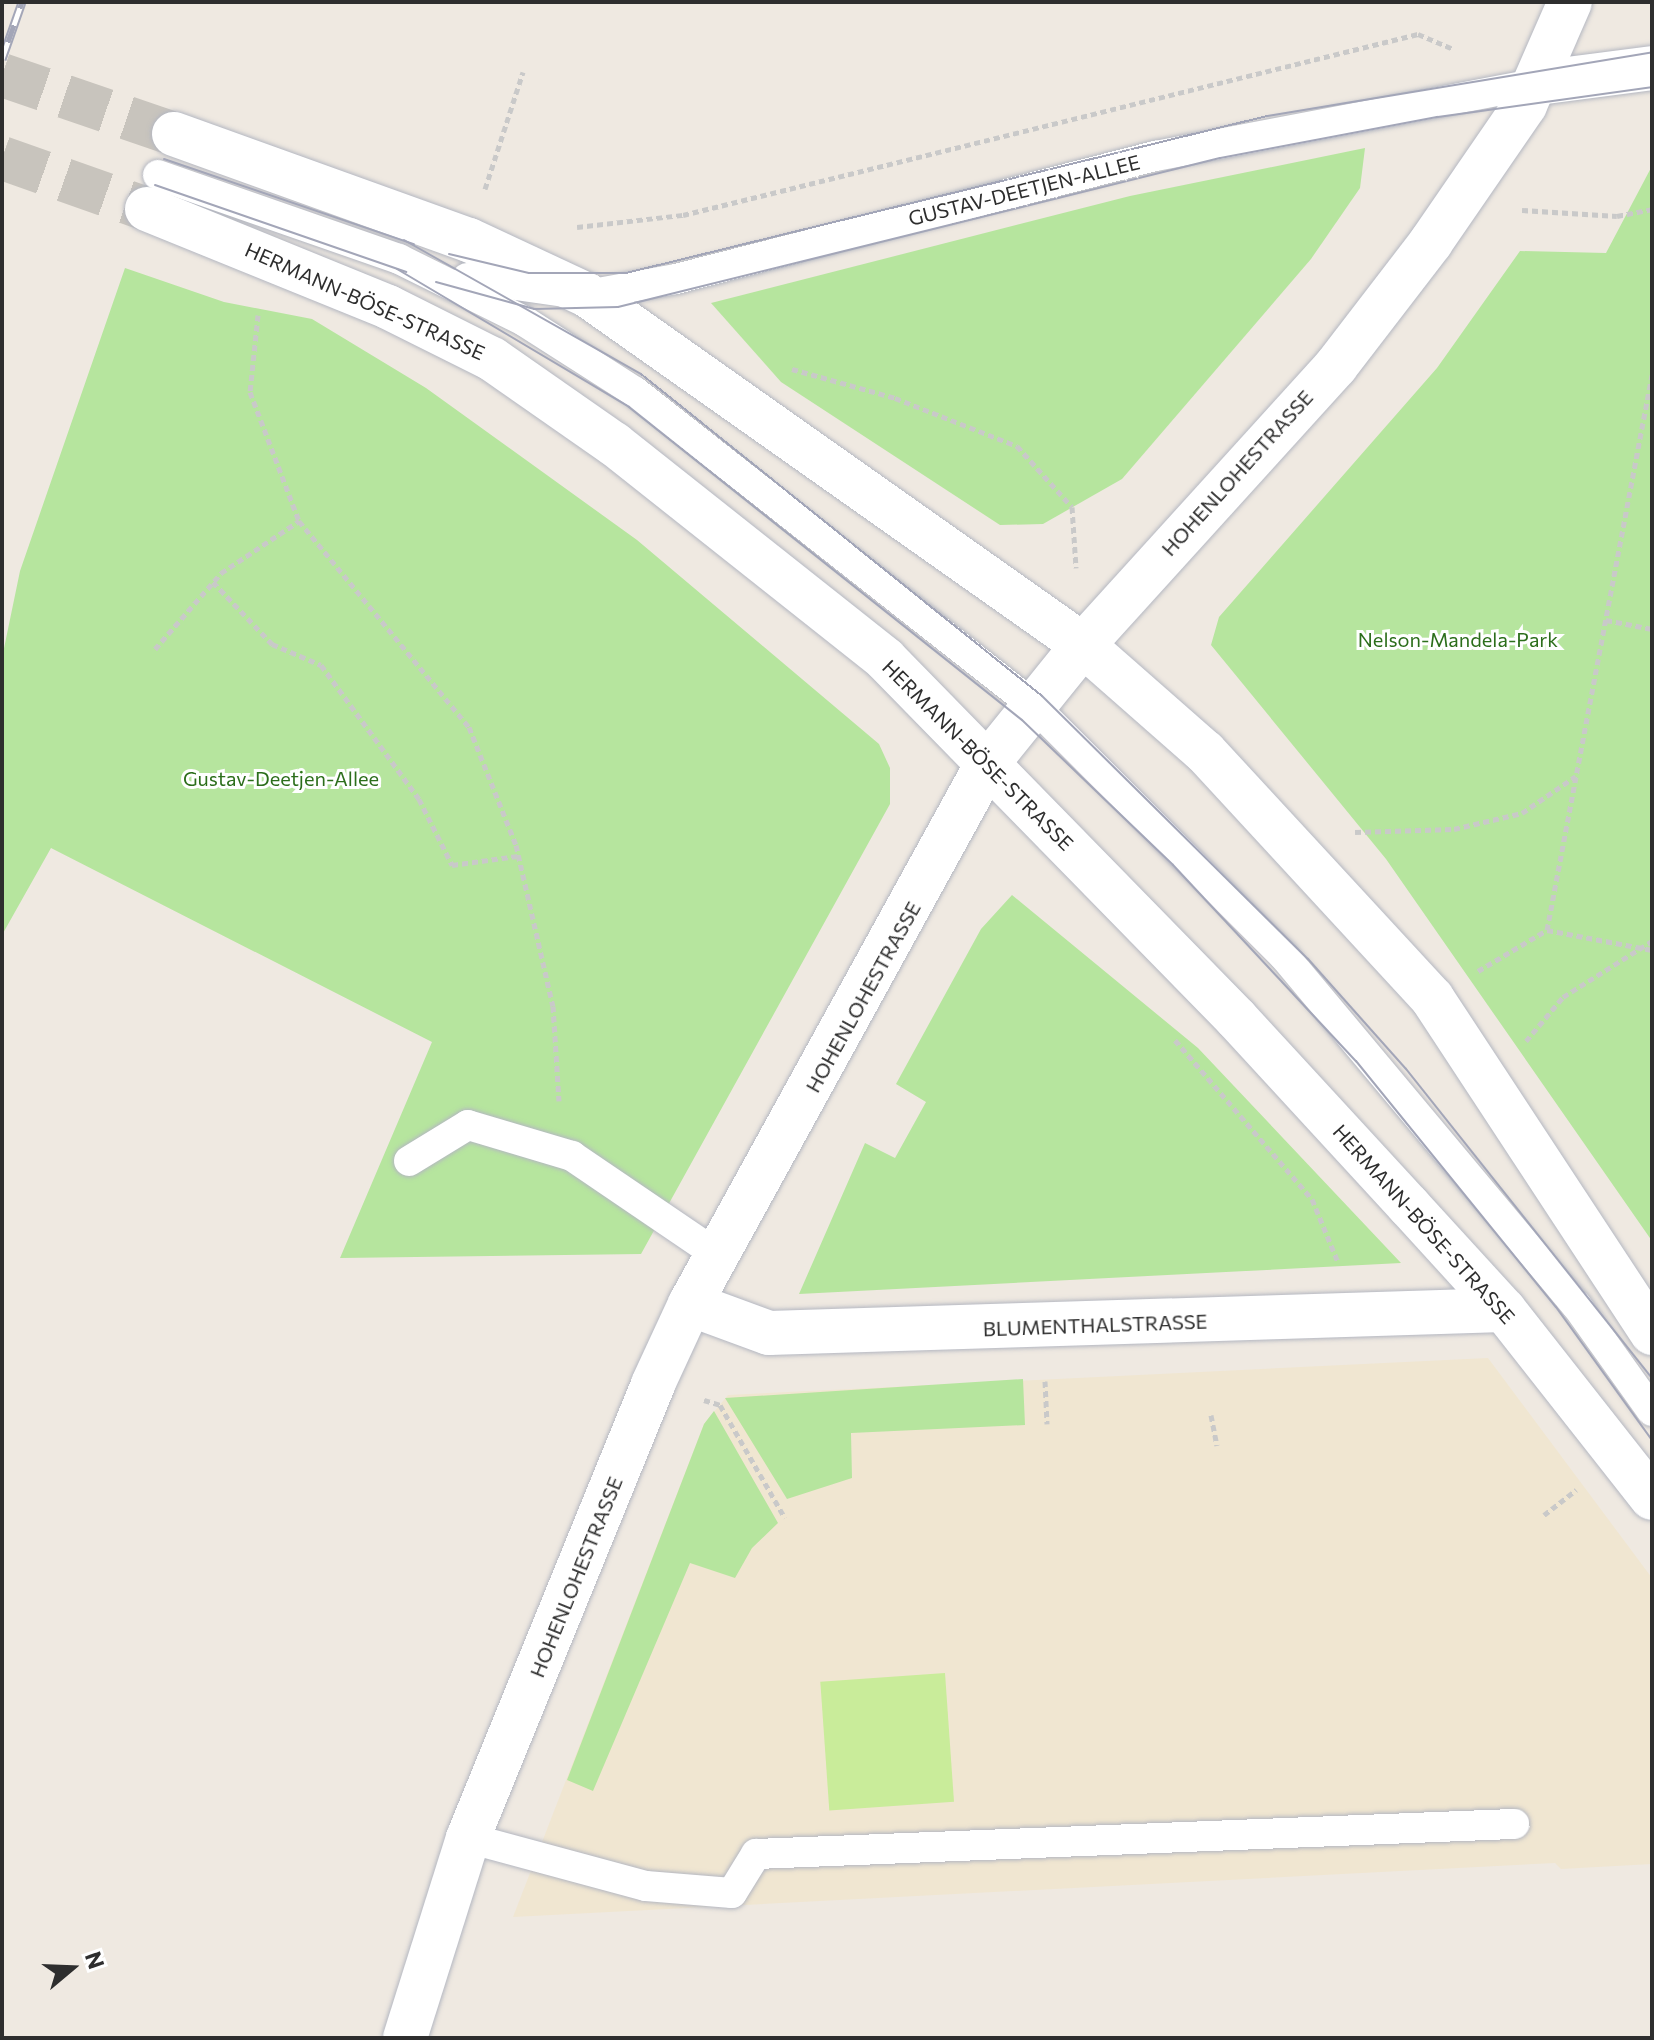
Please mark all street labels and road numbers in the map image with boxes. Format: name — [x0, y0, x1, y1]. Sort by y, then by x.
street label: GUSTAV-DEETJEN-ALLEE — [906, 150, 1142, 230]
street label: HERMANN-BÖSE-STRASSE — [241, 237, 489, 365]
street label: HOHENLOHESTRASSE — [1156, 385, 1318, 561]
street label: HERMANN-BÖSE-STRASSE — [878, 655, 1078, 855]
street label: HOHENLOHESTRASSE — [801, 897, 925, 1097]
street label: HERMANN-BÖSE-STRASSE — [1328, 1119, 1520, 1329]
street label: BLUMENTHALSTRASSE — [982, 1309, 1208, 1341]
street label: HOHENLOHESTRASSE — [525, 1473, 627, 1681]

